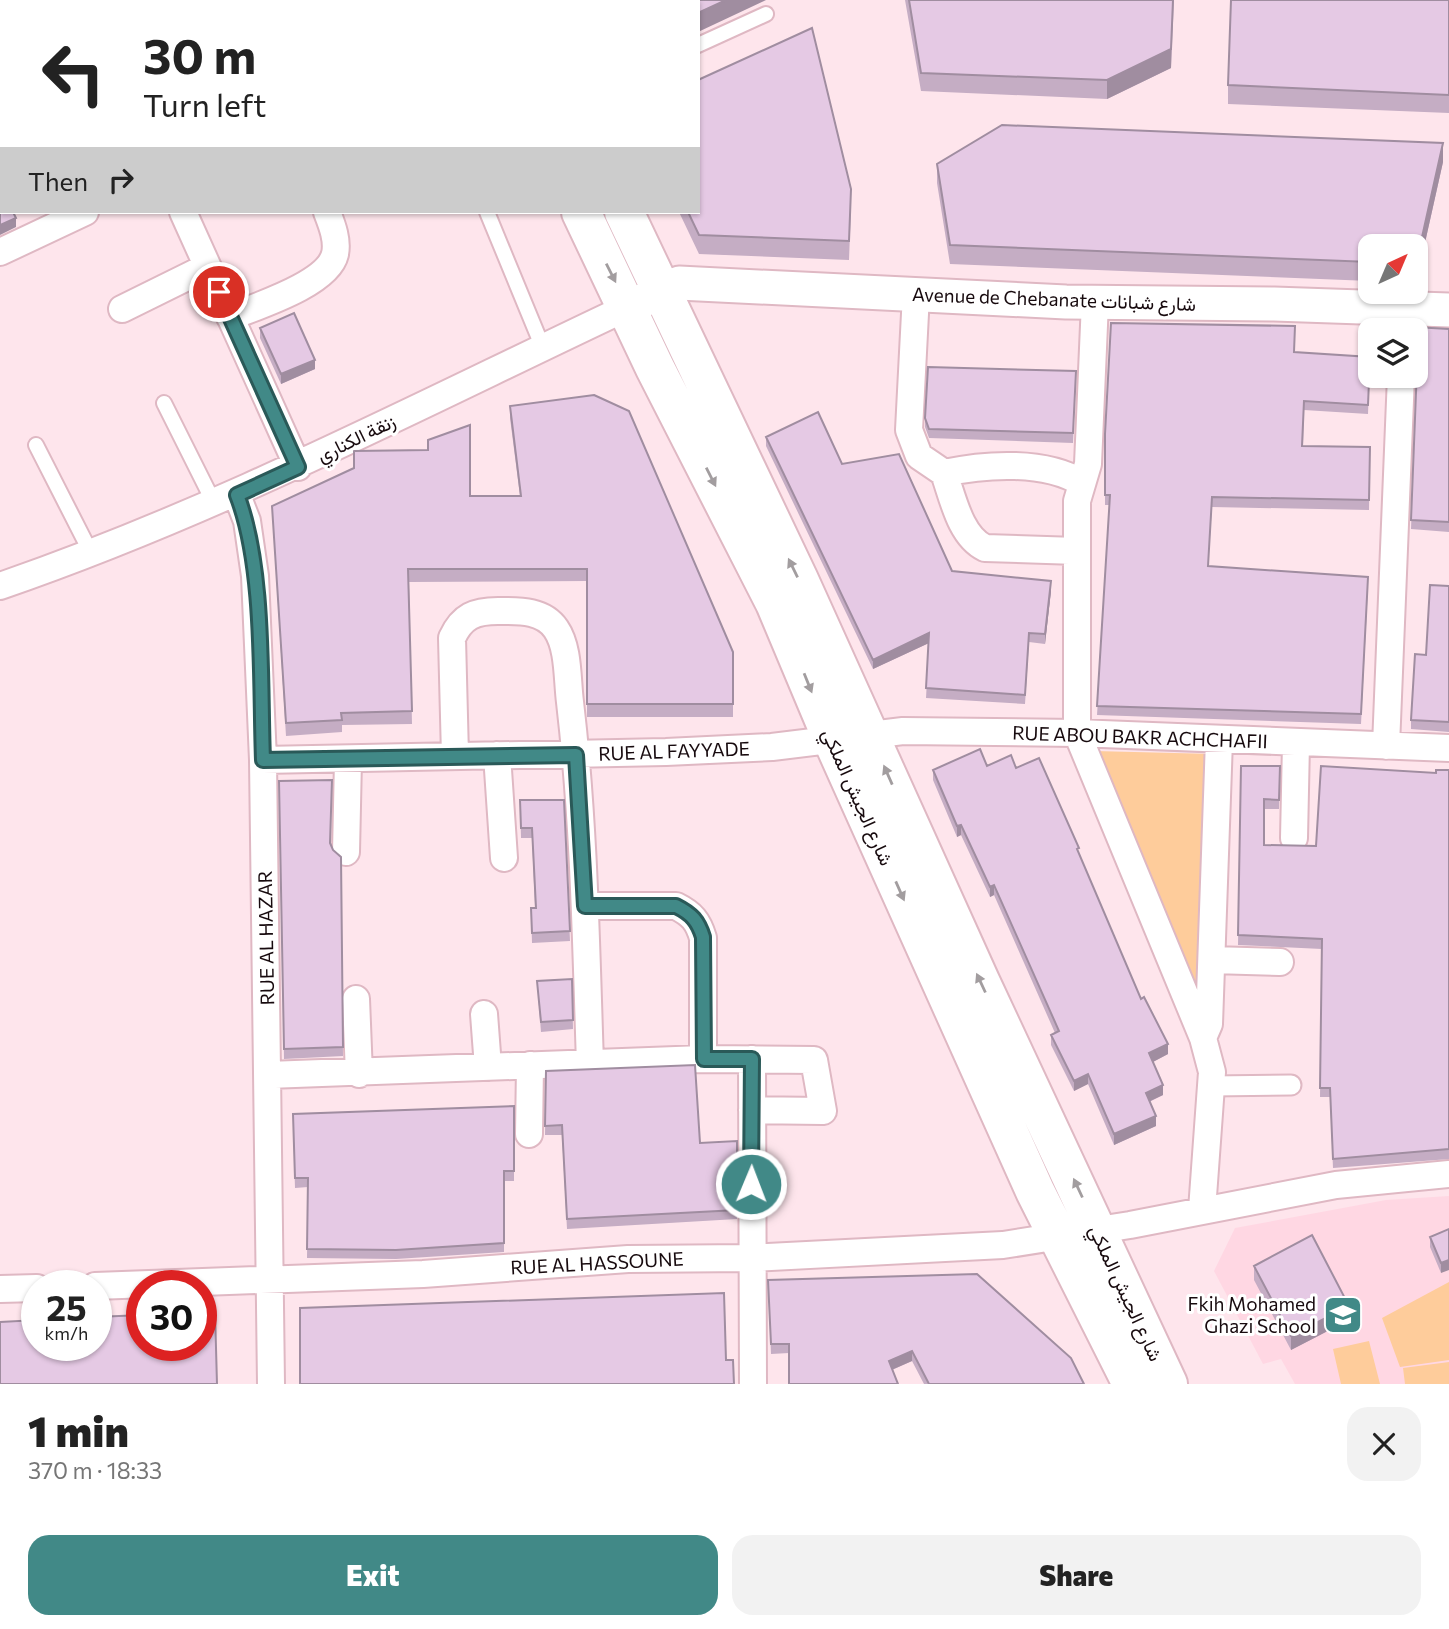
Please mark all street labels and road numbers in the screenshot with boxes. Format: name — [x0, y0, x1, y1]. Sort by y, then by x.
street label: Avenue de Chebanate شارع شبانات — [912, 282, 1196, 317]
street label: زنقة الكناري — [313, 409, 401, 471]
street label: RUE ABOU BAKR ACHCHAFII — [1012, 721, 1268, 752]
street label: شارع الجيش الملكي — [813, 725, 899, 871]
street label: RUE AL FAYYADE — [598, 736, 750, 765]
street label: RUE AL HAZAR — [253, 870, 278, 1006]
street label: شارع الجيش الملكي — [1080, 1221, 1168, 1367]
street label: RUE AL HASSOUNE — [510, 1246, 684, 1279]

